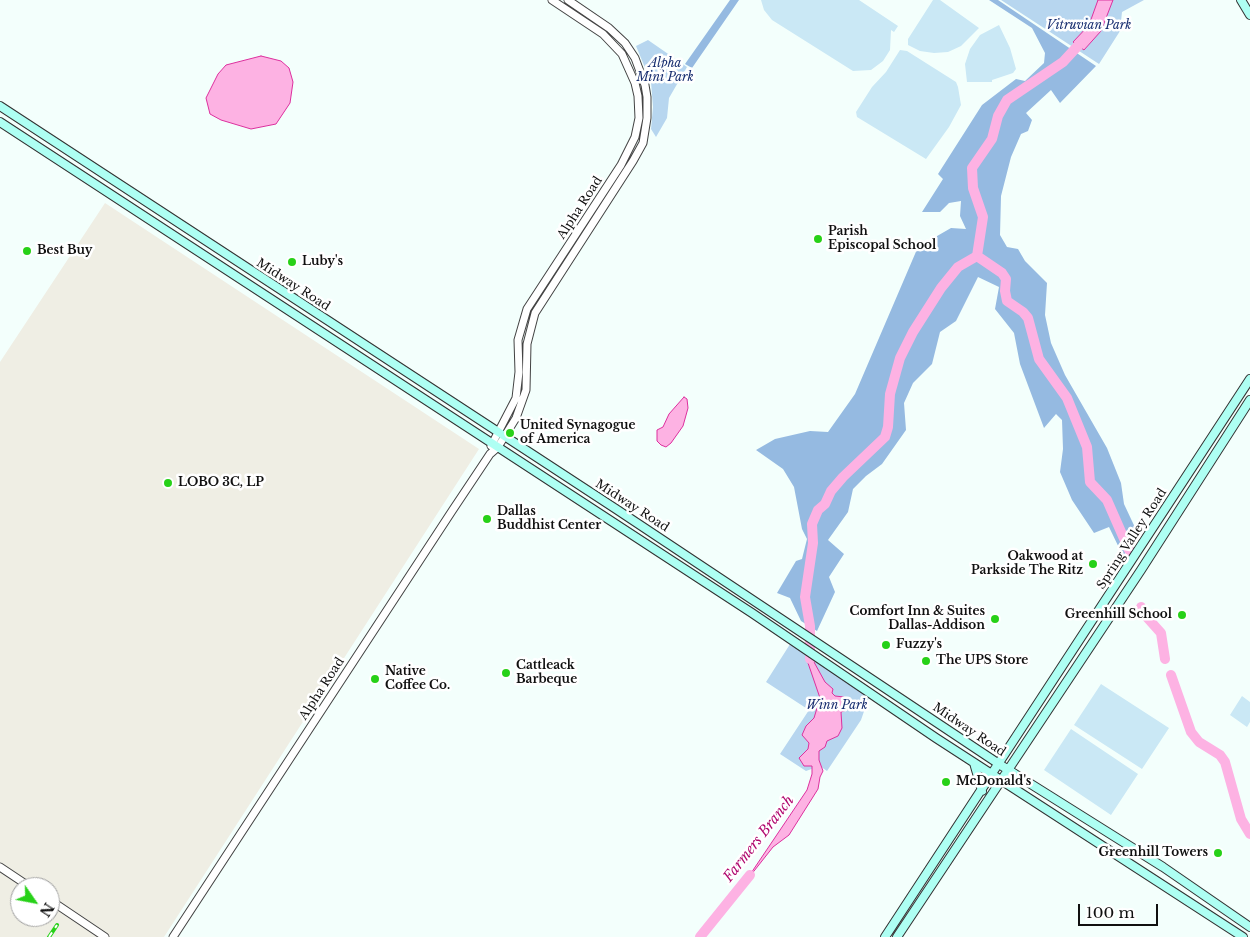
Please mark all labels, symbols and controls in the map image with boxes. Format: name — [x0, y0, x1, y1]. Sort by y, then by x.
park label: Vitruvian Park — [1047, 19, 1131, 33]
park label: Alpha Mini Park — [636, 57, 694, 85]
street label: Alpha Road — [554, 174, 606, 242]
place label: Parish Episcopal School — [828, 225, 936, 253]
marker: Parish Episcopal School — [812, 233, 824, 245]
place label: Best Buy — [37, 244, 93, 258]
marker: Best Buy — [21, 245, 33, 257]
place label: Luby's — [302, 255, 343, 269]
street label: Midway Road — [254, 256, 332, 314]
marker: Luby's — [286, 256, 298, 268]
place label: United Synagogue of America — [520, 419, 635, 447]
marker: United Synagogue of America — [504, 427, 516, 439]
place label: LOBO 3C, LP — [178, 476, 264, 490]
marker: LOBO 3C, LP — [162, 477, 174, 489]
street label: Midway Road — [593, 477, 671, 535]
street label: Spring Valley Road — [1094, 486, 1170, 592]
place label: Dallas Buddhist Center — [497, 505, 601, 533]
marker: Dallas Buddhist Center — [481, 513, 493, 525]
place label: Oakwood at Parkside The Ritz — [971, 550, 1083, 578]
marker: Oakwood at Parkside The Ritz — [1087, 558, 1099, 570]
place label: Comfort Inn & Suites Dallas-Addison — [850, 605, 985, 633]
place label: Greenhill School — [1065, 608, 1172, 622]
marker: Greenhill School — [1176, 609, 1188, 621]
marker: Comfort Inn & Suites Dallas-Addison — [989, 613, 1001, 625]
place label: Fuzzy's — [896, 638, 942, 652]
marker: Fuzzy's — [880, 639, 892, 651]
place label: The UPS Store — [936, 654, 1028, 668]
street label: Alpha Road — [296, 655, 348, 723]
marker: The UPS Store — [920, 655, 932, 667]
place label: Cattleack Barbeque — [516, 659, 577, 687]
place label: Native Coffee Co. — [385, 665, 450, 693]
marker: Cattleack Barbeque — [500, 667, 512, 679]
marker: Native Coffee Co. — [369, 673, 381, 685]
park label: Winn Park — [806, 699, 868, 713]
street label: Midway Road — [930, 700, 1008, 760]
place label: McDonald's — [956, 775, 1031, 789]
marker: McDonald's — [940, 776, 952, 788]
water label: Farmers Branch — [720, 793, 798, 885]
place label: Greenhill Towers — [1099, 846, 1208, 860]
marker: Greenhill Towers — [1212, 847, 1224, 859]
north arrow — [10, 877, 60, 927]
scale bar — [1080, 894, 1160, 926]
text: N — [36, 899, 58, 920]
text: 100 m — [1086, 903, 1135, 922]

